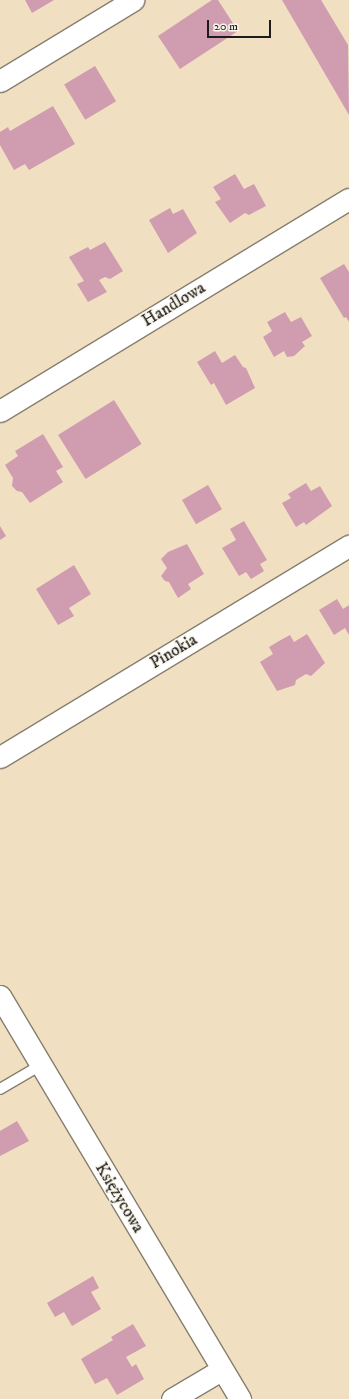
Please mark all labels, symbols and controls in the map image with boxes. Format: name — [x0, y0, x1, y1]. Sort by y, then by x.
scale bar — [209, 12, 273, 38]
text: 20 m — [214, 19, 238, 34]
street label: Handlowa — [139, 278, 209, 332]
street label: Pinokia — [147, 630, 201, 674]
street label: Księżycowa — [90, 1159, 148, 1237]

